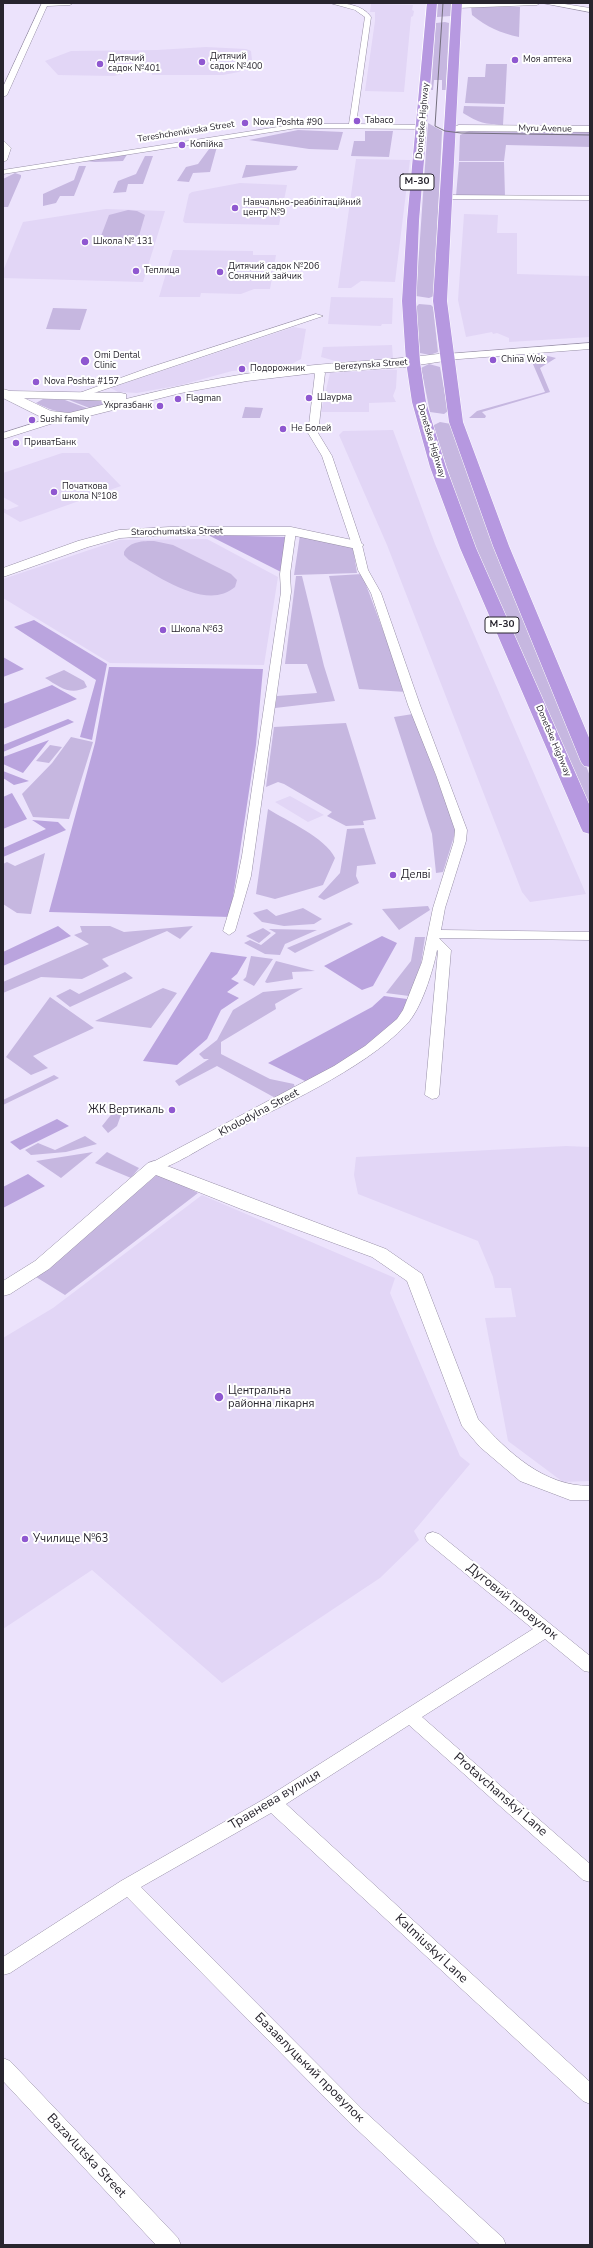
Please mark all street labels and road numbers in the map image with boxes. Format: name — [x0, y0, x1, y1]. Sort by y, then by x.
street label: Donetske Highway — [414, 82, 432, 160]
street label: Tereshchenkivska Street — [137, 119, 235, 145]
street label: Myru Avenue — [518, 123, 572, 135]
road number: М-30 — [400, 174, 434, 190]
street label: Berezynska Street — [334, 357, 408, 373]
street label: Donetske Highway — [415, 403, 447, 479]
street label: Starochumatska Street — [131, 526, 223, 538]
road number: М-30 — [485, 617, 519, 633]
street label: Donetske Highway — [533, 704, 573, 778]
street label: Kholodylna Street — [217, 1086, 301, 1140]
street label: Дуговий провулок — [463, 1560, 561, 1644]
street label: Protavchanskyi Lane — [450, 1750, 550, 1840]
street label: Травнева вулиця — [226, 1766, 324, 1834]
street label: Kalmiuskyi Lane — [391, 1911, 471, 1987]
street label: Базавлуцький провулок — [251, 2010, 367, 2126]
street label: Bazavlutska Street — [43, 2111, 129, 2201]

